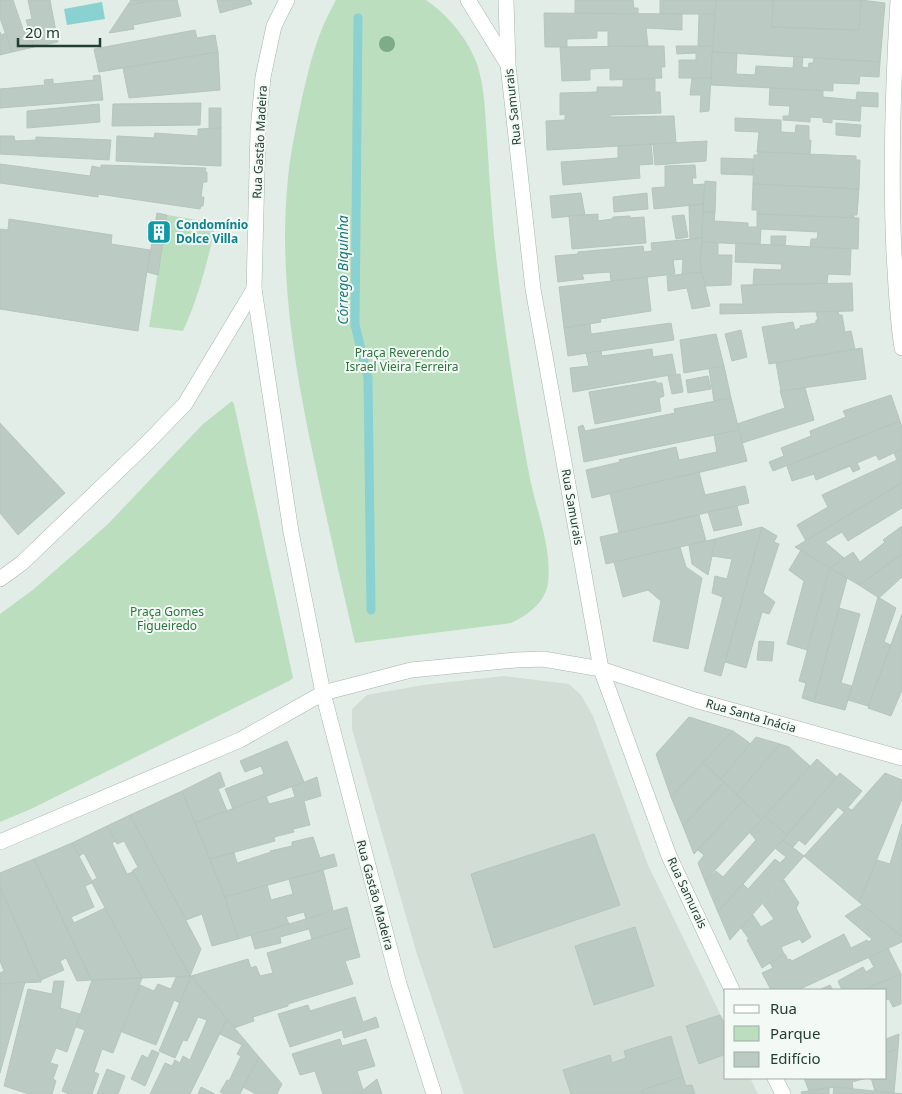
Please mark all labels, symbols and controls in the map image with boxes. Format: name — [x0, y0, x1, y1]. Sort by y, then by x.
scale bar — [18, 15, 100, 47]
text: 20 m — [25, 22, 60, 42]
street label: Rua Samurais — [500, 68, 525, 146]
street label: Rua Gastão Madeira — [248, 85, 271, 199]
water label: Córrego Biquinha — [333, 215, 352, 325]
place label: Condomínio Dolce Villa — [176, 216, 248, 247]
building icon: Condomínio Dolce Villa — [146, 219, 172, 245]
park label: Praça Reverendo Israel Vieira Ferreira — [346, 344, 458, 375]
street label: Rua Samurais — [557, 468, 588, 547]
park label: Praça Gomes Figueiredo — [130, 603, 204, 634]
street label: Rua Santa Inácia — [704, 694, 798, 737]
street label: Rua Gastão Madeira — [353, 838, 398, 952]
street label: Rua Samurais — [663, 854, 712, 931]
legend — [724, 989, 887, 1079]
text: Rua — [770, 998, 797, 1018]
text: Parque — [770, 1023, 820, 1043]
text: Edifício — [770, 1048, 821, 1068]

